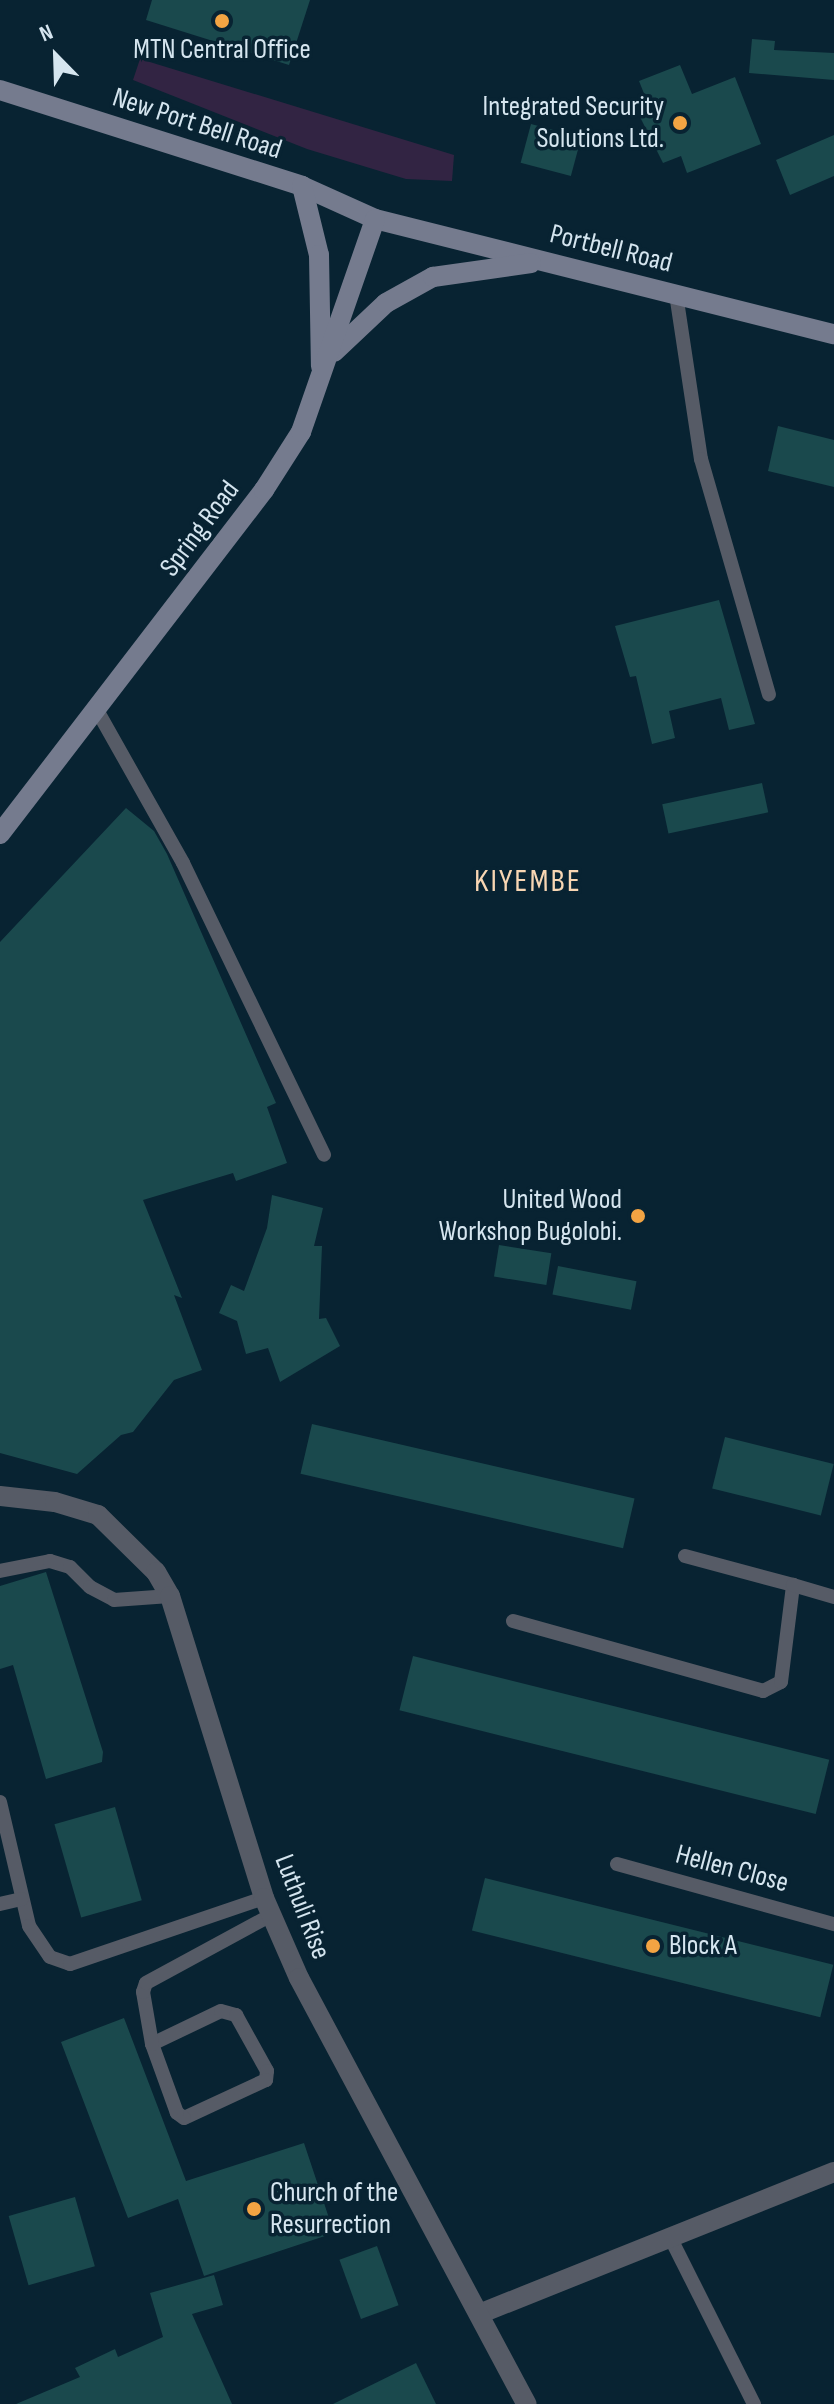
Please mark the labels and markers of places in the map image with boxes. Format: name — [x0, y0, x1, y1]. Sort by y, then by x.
marker: MTN Central Office — [213, 12, 231, 30]
place label: MTN Central Office — [133, 33, 311, 67]
place label: Integrated Security Solutions Ltd. — [483, 90, 664, 156]
marker: Integrated Security Solutions Ltd. — [671, 114, 689, 132]
place label: United Wood Workshop Bugolobi. — [439, 1183, 622, 1249]
marker: United Wood Workshop Bugolobi. — [629, 1207, 647, 1225]
place label: Block A — [669, 1929, 737, 1963]
marker: Block A — [644, 1937, 662, 1955]
place label: Church of the Resurrection — [270, 2176, 398, 2242]
marker: Church of the Resurrection — [245, 2200, 263, 2218]

